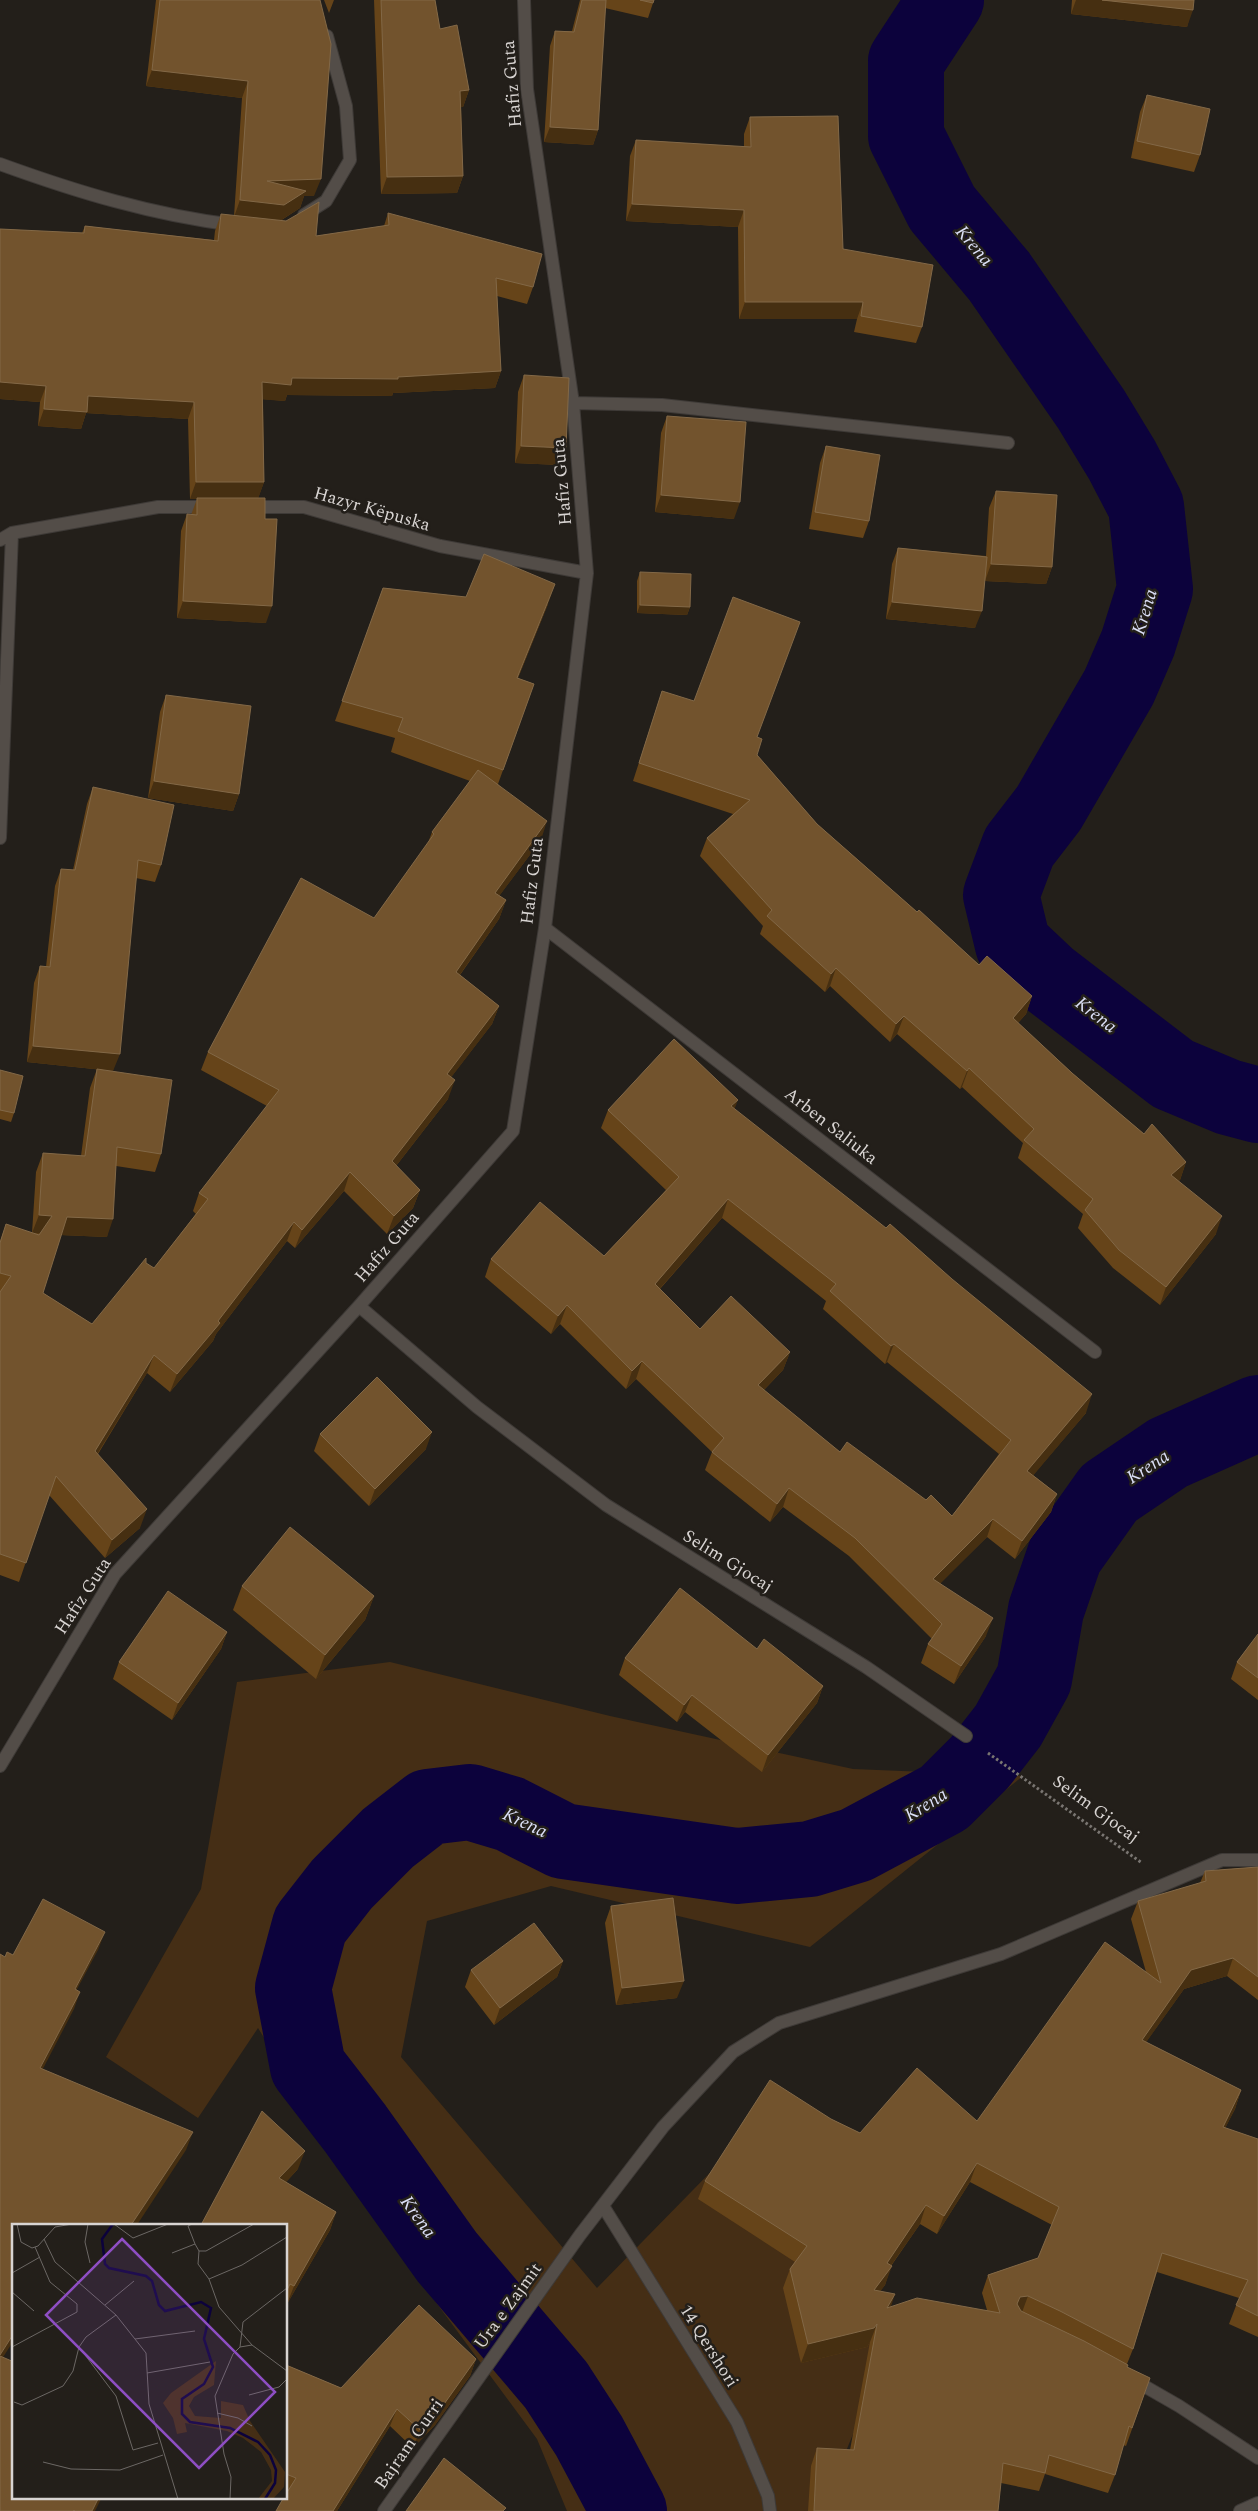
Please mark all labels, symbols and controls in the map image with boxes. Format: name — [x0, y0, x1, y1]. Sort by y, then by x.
street label: Hafiz Guta — [495, 39, 529, 129]
water label: Krena — [948, 219, 1000, 273]
street label: Hafiz Guta — [545, 437, 579, 527]
street label: Hazyr Këpuska — [311, 479, 434, 539]
water label: Krena — [1124, 585, 1166, 639]
street label: Hafiz Guta — [513, 836, 551, 926]
water label: Krena — [1069, 989, 1124, 1041]
street label: Arben Saliuka — [778, 1081, 884, 1171]
street label: Hafiz Guta — [348, 1205, 426, 1289]
water label: Krena — [1121, 1442, 1176, 1492]
street label: Selim Gjocaj — [678, 1523, 778, 1599]
street label: Hafiz Guta — [48, 1552, 118, 1640]
street label: Selim Gjocaj — [1047, 1768, 1145, 1850]
water label: Krena — [899, 1780, 954, 1830]
water label: Krena — [498, 1800, 553, 1846]
water label: Krena — [393, 2190, 444, 2245]
inset map — [12, 2224, 288, 2498]
street label: Ura e Zajmit — [467, 2257, 549, 2355]
street label: 14 Qershori — [673, 2299, 745, 2393]
street label: Bajram Curri — [368, 2393, 450, 2495]

